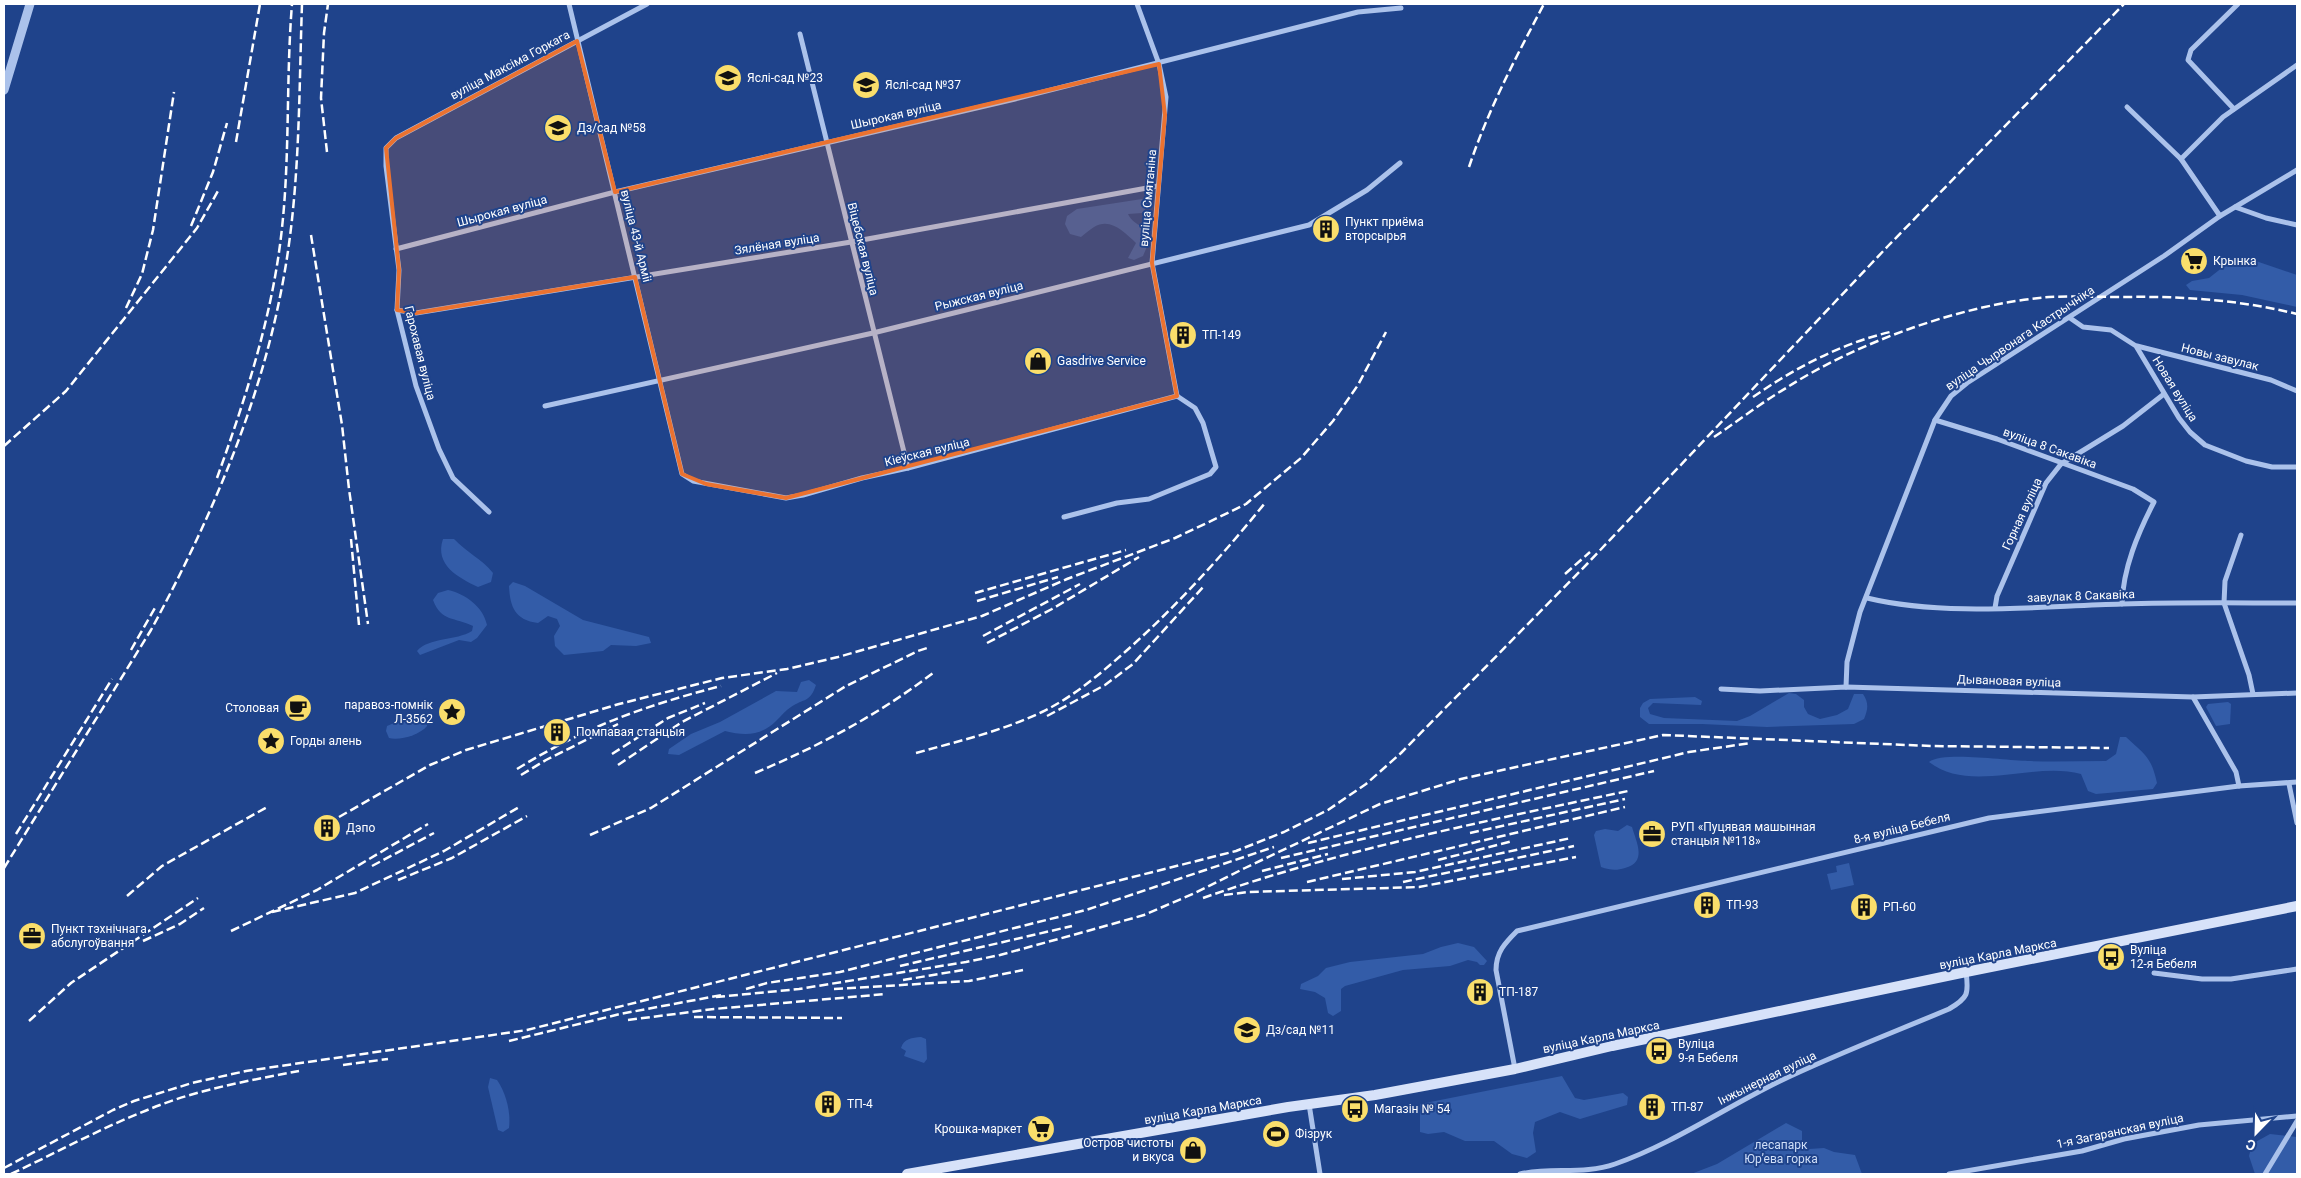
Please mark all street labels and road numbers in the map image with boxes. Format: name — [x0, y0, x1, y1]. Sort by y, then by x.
street label: вуліца Максіма Горкага — [448, 27, 572, 103]
street label: Шырокая вуліца — [849, 98, 943, 132]
street label: вуліца Смятаніна — [1137, 149, 1159, 247]
street label: вуліца 43-й Арміі — [618, 188, 654, 284]
street label: Шырокая вуліца — [456, 192, 548, 230]
street label: Віцебская вуліца — [845, 201, 881, 297]
street label: Зялёная вуліца — [734, 230, 820, 258]
street label: Рыжская вуліца — [933, 278, 1025, 314]
street label: вуліца Чырвонага Кастрычніка — [1943, 283, 2097, 393]
street label: Гарохавая вуліца — [402, 304, 438, 402]
street label: Новы завулак — [2180, 341, 2261, 374]
street label: Новая вуліца — [2149, 354, 2201, 424]
street label: вуліца 8 Сакавіка — [2001, 425, 2099, 471]
street label: Кіеўская вуліца — [883, 435, 971, 469]
street label: Горная вуліца — [1999, 476, 2045, 552]
street label: завулак 8 Сакавіка — [2027, 587, 2135, 605]
street label: Дывановая вуліца — [1957, 672, 2061, 690]
street label: 8-я вуліца Бебеля — [1852, 809, 1952, 847]
street label: вуліца Карла Маркса — [1938, 936, 2058, 972]
street label: вуліца Карла Маркса — [1541, 1018, 1661, 1056]
street label: Інжынерная вуліца — [1716, 1048, 1818, 1108]
street label: вуліца Карла Маркса — [1143, 1093, 1263, 1127]
street label: 1-я Загаранская вуліца — [2055, 1111, 2185, 1151]

